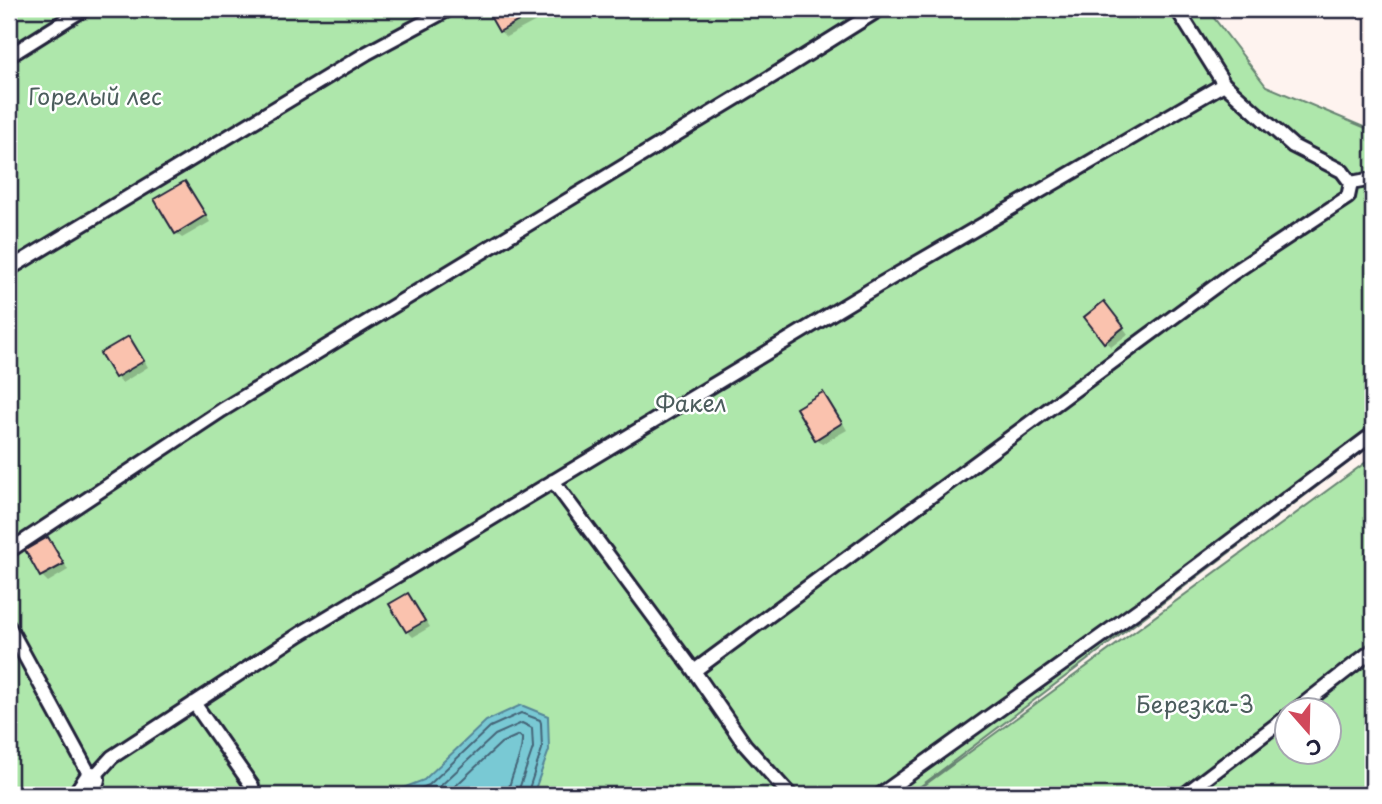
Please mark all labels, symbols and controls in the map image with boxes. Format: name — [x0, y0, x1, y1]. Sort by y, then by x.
park label: Горелый лес — [28, 78, 162, 113]
park label: Факел — [656, 385, 727, 420]
park label: Березка-3 — [1136, 686, 1254, 721]
north arrow — [1274, 696, 1344, 766]
text: С — [1303, 732, 1326, 764]

